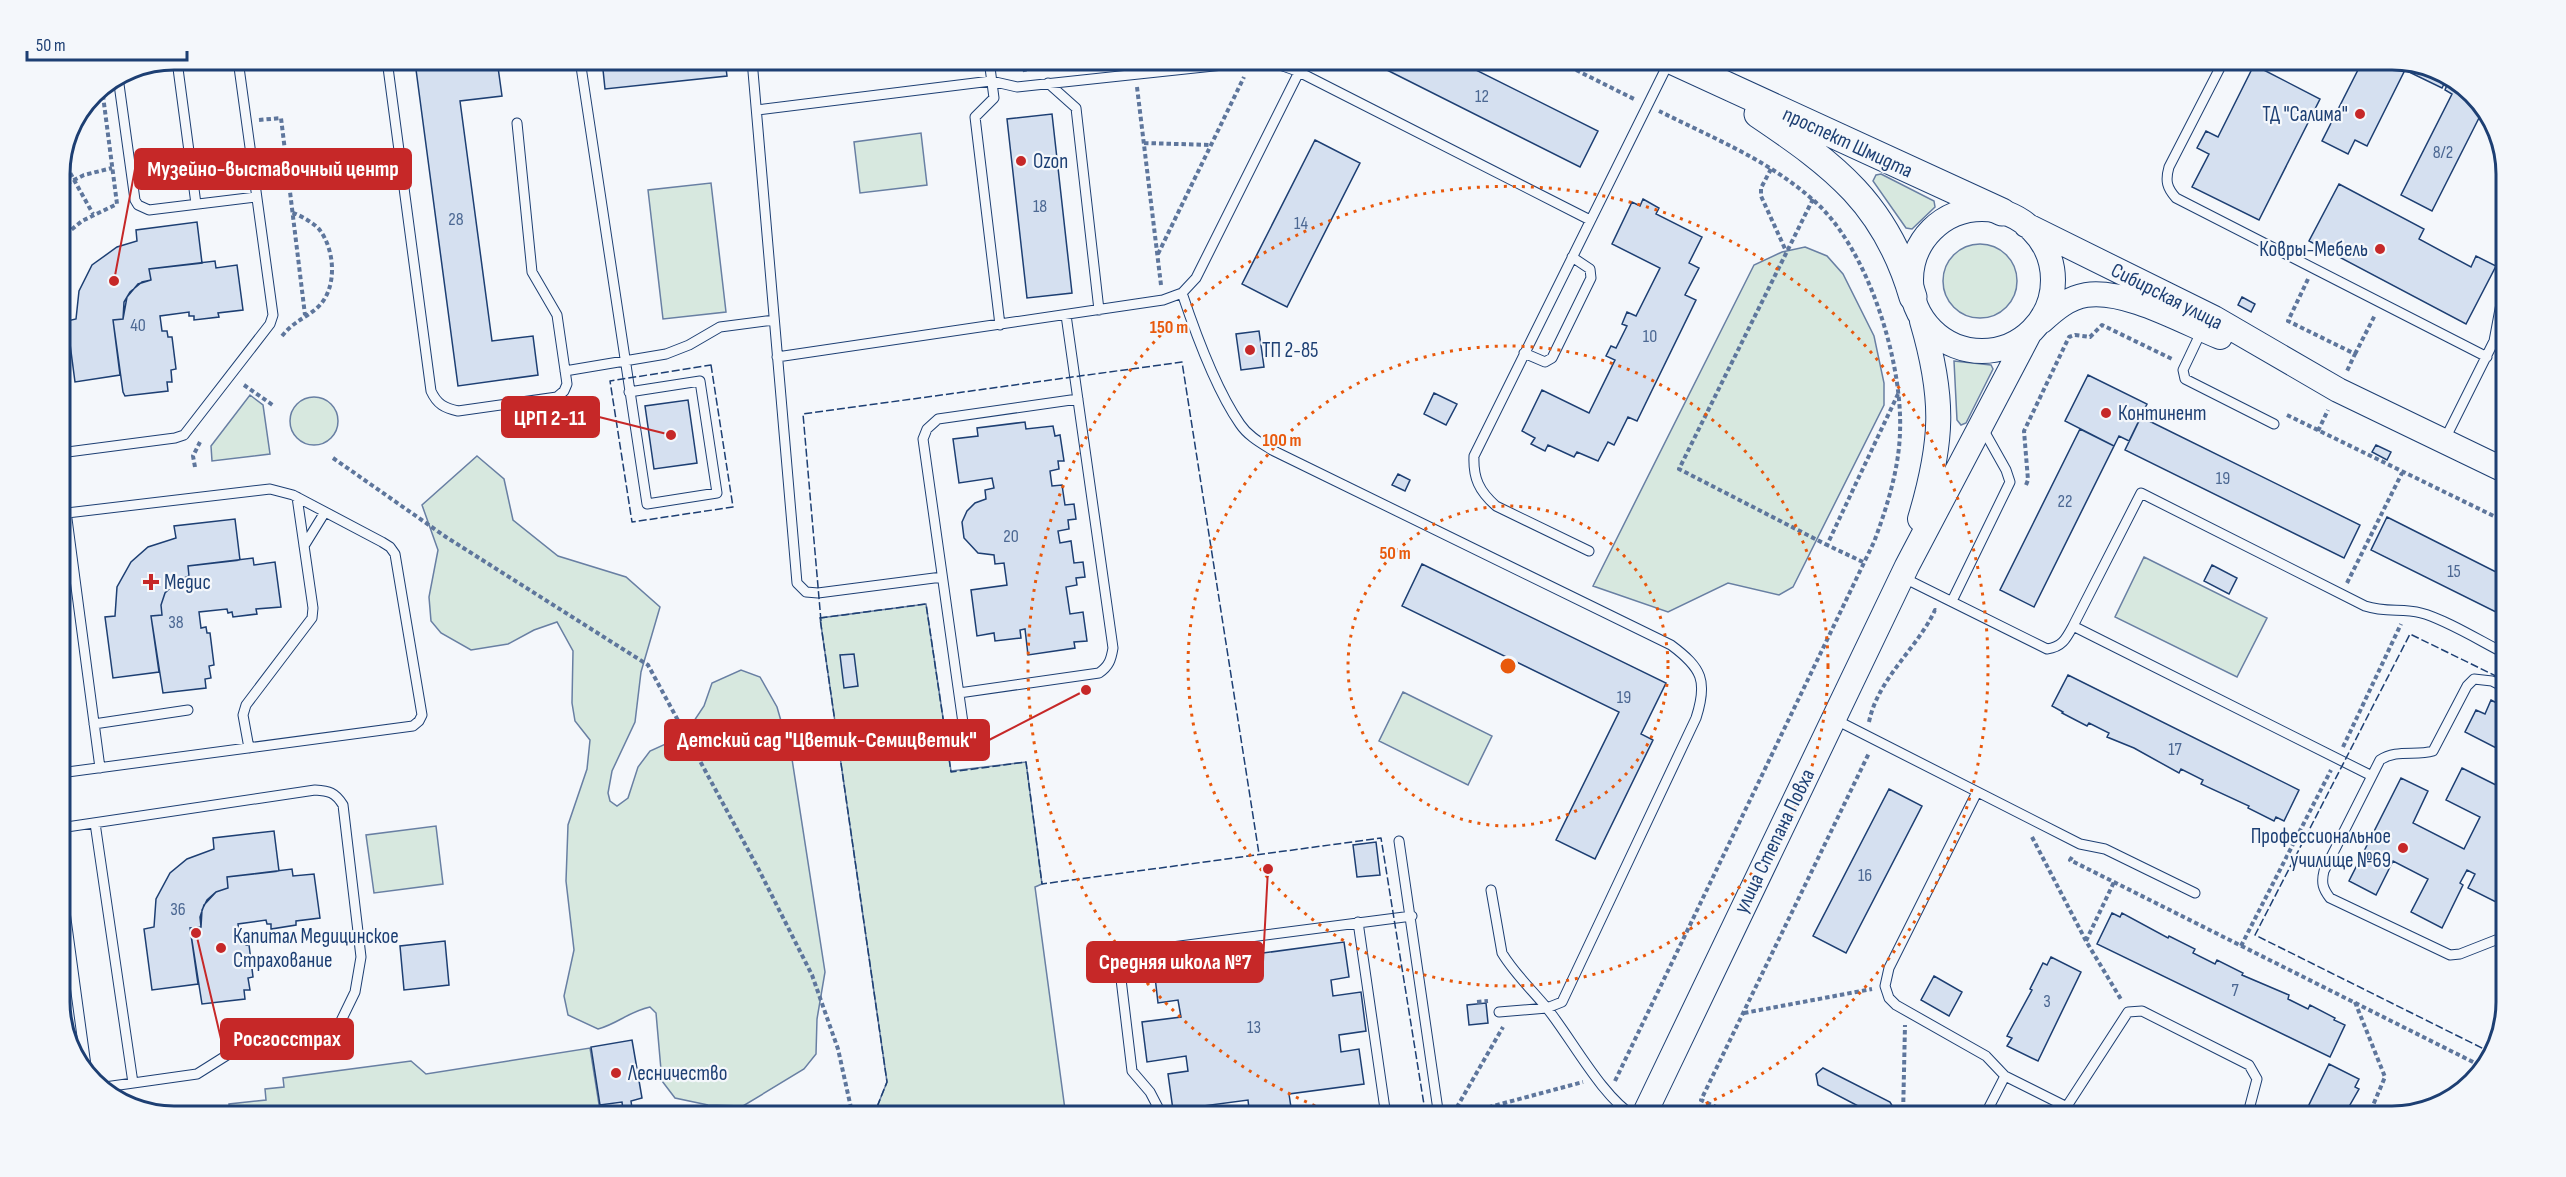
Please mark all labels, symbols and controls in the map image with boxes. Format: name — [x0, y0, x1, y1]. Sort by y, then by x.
scale bar — [27, 24, 188, 62]
text: 50 m — [36, 35, 66, 56]
house number: 12 — [1475, 86, 1489, 107]
street label: проспект Шмидта — [1779, 101, 1917, 183]
place label: ТД "Салима" — [2262, 102, 2348, 127]
marker: ТД "Салима" — [2353, 107, 2367, 121]
house number: 8/2 — [2433, 142, 2453, 163]
callout: Музейно-выставочный центр — [135, 149, 411, 189]
place label: Ozon — [1033, 149, 1068, 174]
marker: Ozon — [1014, 154, 1028, 168]
text: Музейно-выставочный центр — [147, 156, 399, 183]
house number: 18 — [1033, 196, 1047, 217]
house number: 28 — [448, 209, 464, 230]
house number: 14 — [1294, 213, 1308, 234]
place label: Ковры-Мебель — [2259, 237, 2368, 262]
marker: Ковры-Мебель — [2373, 242, 2387, 256]
street label: Сибирская улица — [2107, 258, 2227, 335]
house number: 40 — [130, 315, 146, 336]
text: 150 m — [1150, 317, 1188, 338]
house number: 10 — [1643, 326, 1657, 347]
place label: ТП 2-85 — [1262, 338, 1319, 363]
marker: ТП 2-85 — [1243, 343, 1257, 357]
callout: ЦРП 2-11 — [502, 397, 599, 437]
place label: Континент — [2118, 401, 2207, 426]
text: ЦРП 2-11 — [514, 405, 587, 432]
marker: Континент — [2099, 406, 2113, 420]
text: 100 m — [1263, 430, 1302, 451]
house number: 19 — [2216, 468, 2230, 489]
house number: 22 — [2058, 491, 2072, 512]
house number: 20 — [1003, 526, 1019, 547]
text: 50 m — [1379, 543, 1411, 564]
house number: 15 — [2447, 561, 2461, 582]
place label: Медис — [164, 570, 211, 595]
marker: Медис — [142, 573, 160, 591]
house number: 38 — [168, 612, 184, 633]
centre of rings — [1498, 656, 1518, 676]
house number: 19 — [1617, 687, 1631, 708]
callout: Детский сад "Цветик-Семицветик" — [665, 720, 989, 760]
text: Детский сад "Цветик-Семицветик" — [677, 727, 977, 754]
house number: 17 — [2168, 739, 2183, 760]
street label: улица Степана Повха — [1729, 765, 1820, 917]
place label: Профессиональное училище №69 — [2251, 824, 2391, 873]
marker: Профессиональное училище №69 — [2396, 841, 2410, 855]
house number: 16 — [1858, 865, 1872, 886]
house number: 36 — [170, 899, 186, 920]
place label: Капитал Медицинское Страхование — [233, 924, 399, 973]
marker: Капитал Медицинское Страхование — [214, 941, 228, 955]
callout: Средняя школа №7 — [1087, 942, 1263, 982]
text: Средняя школа №7 — [1099, 949, 1252, 976]
house number: 7 — [2231, 980, 2239, 1001]
house number: 3 — [2043, 991, 2051, 1012]
house number: 13 — [1247, 1017, 1261, 1038]
callout: Росгосстрах — [221, 1019, 353, 1059]
text: Росгосстрах — [233, 1026, 341, 1053]
place label: Лесничество — [627, 1061, 727, 1086]
marker: Лесничество — [609, 1066, 623, 1080]

